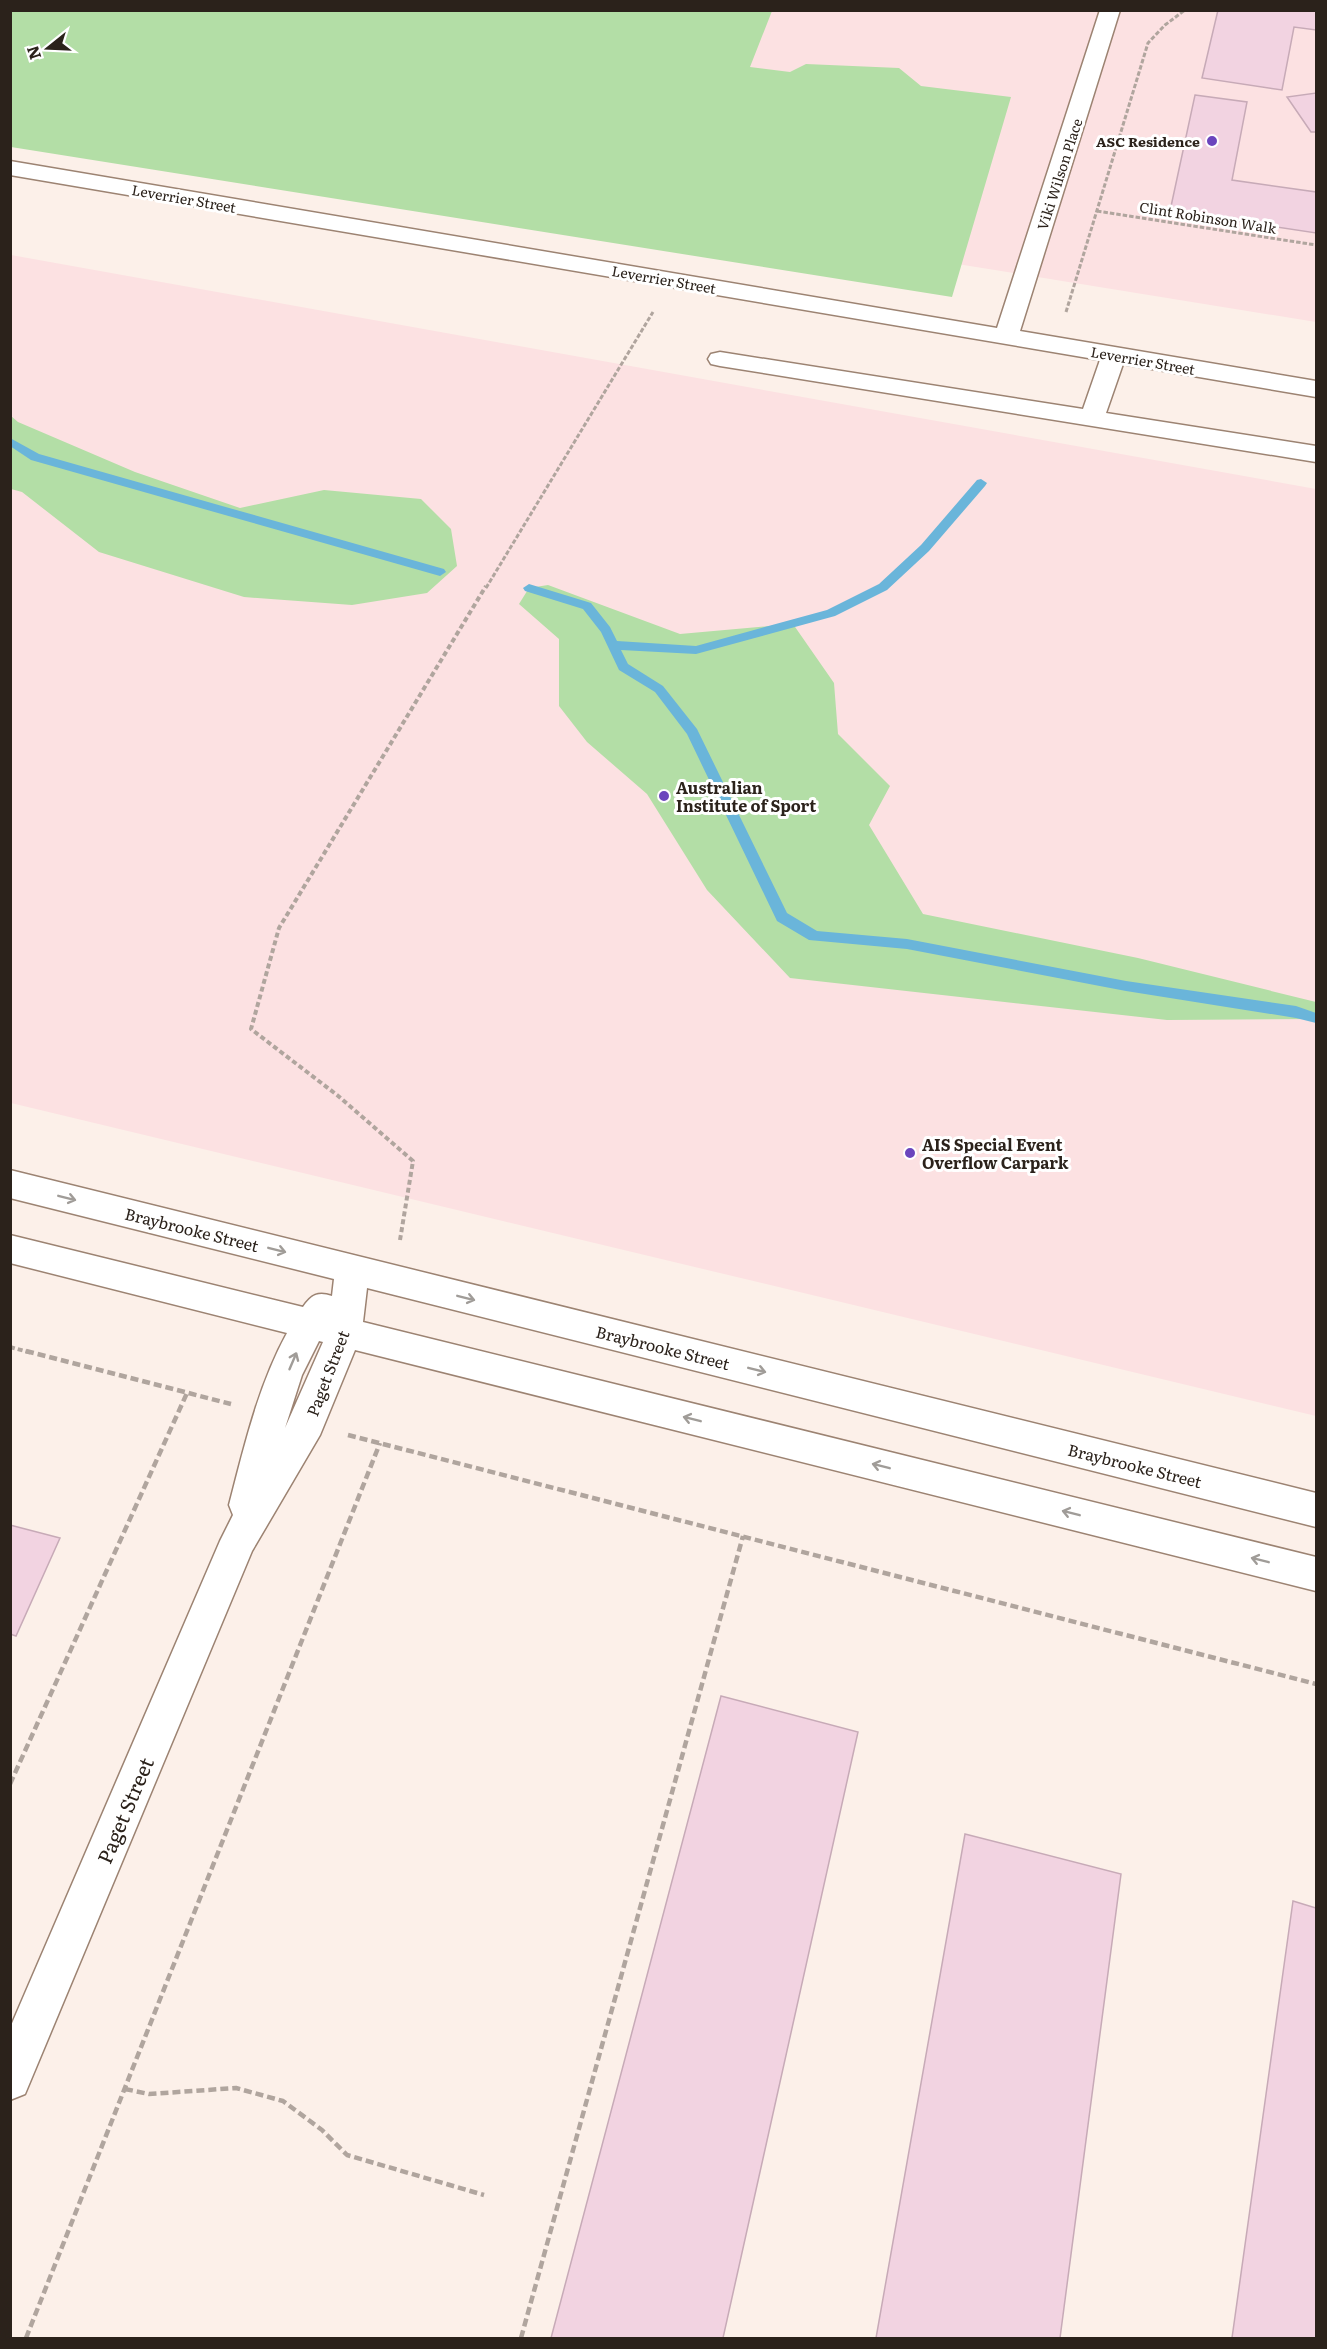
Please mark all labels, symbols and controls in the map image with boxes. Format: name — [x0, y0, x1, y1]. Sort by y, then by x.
north arrow — [18, 18, 78, 78]
text: N — [19, 43, 46, 63]
street label: Viki Wilson Place — [1032, 116, 1086, 232]
place label: ASC Residence — [1096, 131, 1200, 151]
marker: ASC Residence — [1205, 134, 1219, 148]
street label: Leverrier Street — [130, 179, 238, 217]
street label: Clint Robinson Walk — [1138, 196, 1278, 238]
street label: Leverrier Street — [610, 260, 718, 298]
street label: Leverrier Street — [1089, 341, 1197, 379]
place label: Australian Institute of Sport — [676, 775, 816, 817]
marker: Australian Institute of Sport — [657, 789, 671, 803]
place label: AIS Special Event Overflow Carpark — [922, 1132, 1069, 1174]
marker: AIS Special Event Overflow Carpark — [903, 1146, 917, 1160]
one-way arrow — [57, 1192, 76, 1204]
street label: Braybrooke Street — [123, 1201, 262, 1257]
one-way arrow — [267, 1245, 286, 1256]
one-way arrow — [456, 1292, 475, 1304]
street label: Braybrooke Street — [594, 1319, 733, 1375]
street label: Paget Street — [300, 1326, 355, 1419]
one-way arrow — [288, 1352, 299, 1370]
one-way arrow — [747, 1365, 766, 1377]
one-way arrow — [683, 1412, 702, 1424]
street label: Braybrooke Street — [1066, 1437, 1205, 1493]
one-way arrow — [872, 1459, 891, 1471]
one-way arrow — [1061, 1507, 1080, 1518]
one-way arrow — [1251, 1554, 1270, 1566]
street label: Paget Street — [88, 1752, 160, 1868]

